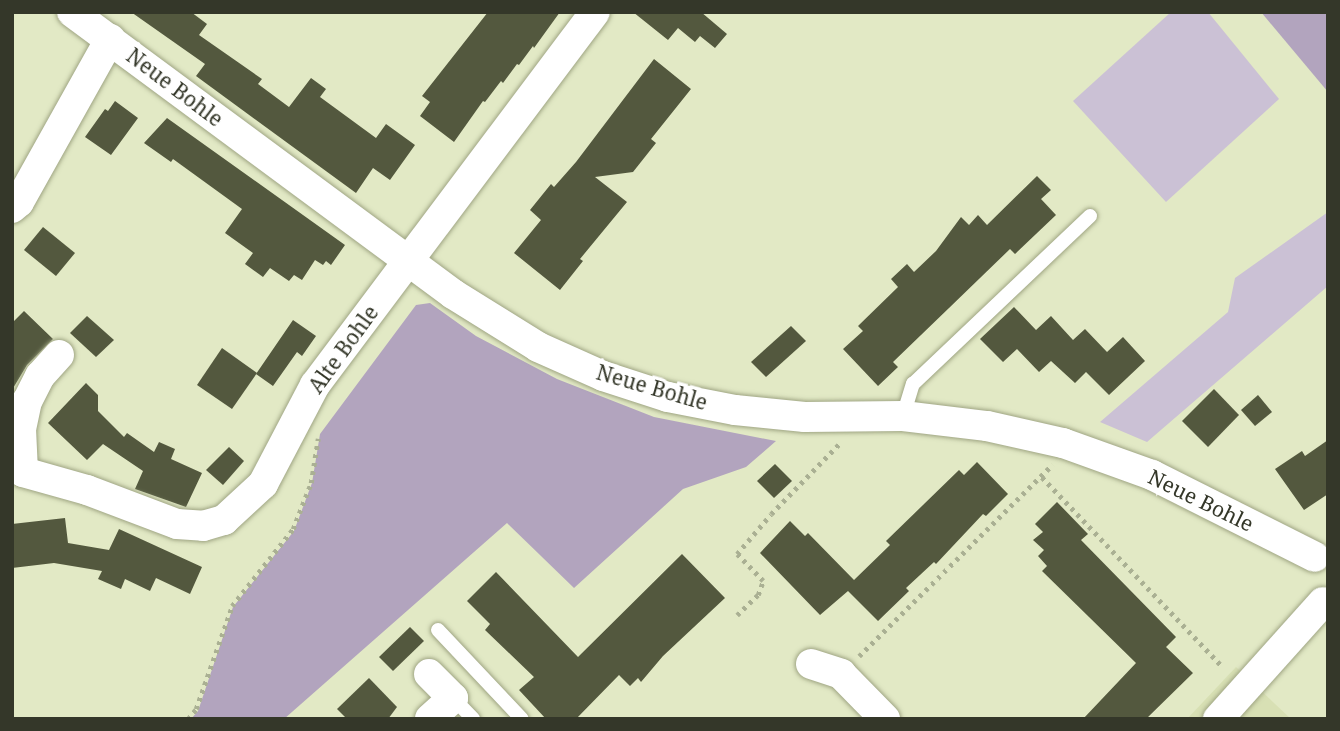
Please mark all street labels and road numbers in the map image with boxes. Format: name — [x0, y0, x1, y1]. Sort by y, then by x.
street label: Neue Bohle — [122, 43, 228, 131]
street label: Alte Bohle — [303, 300, 383, 398]
street label: Neue Bohle — [594, 359, 710, 415]
street label: Neue Bohle — [1144, 464, 1258, 536]

